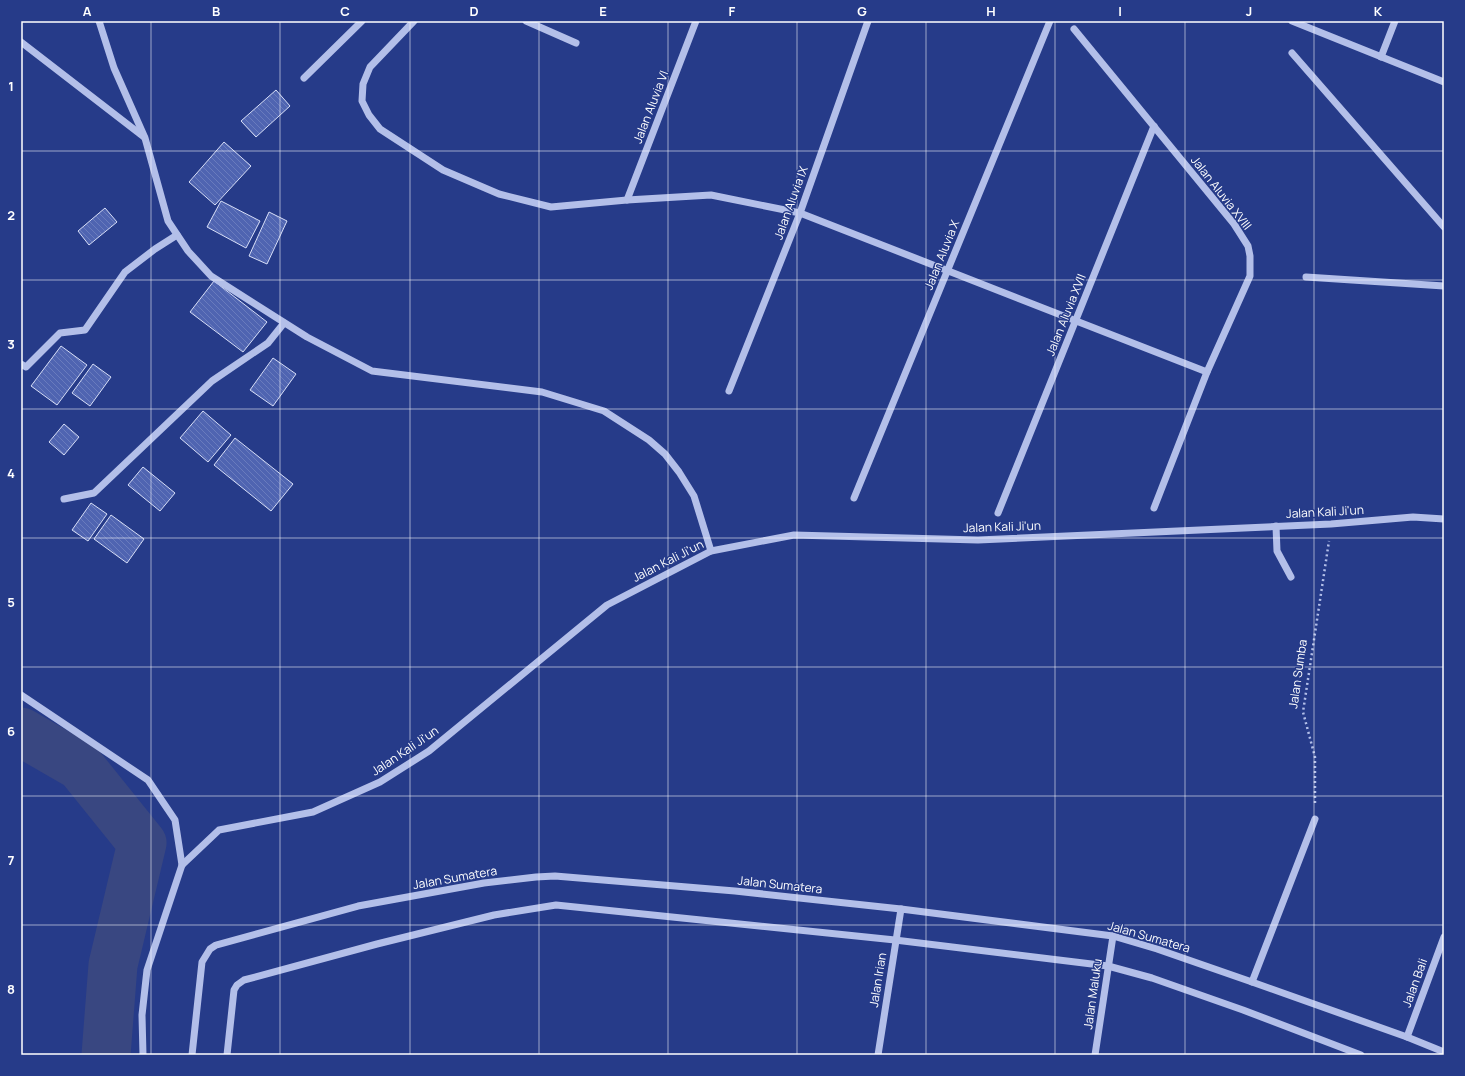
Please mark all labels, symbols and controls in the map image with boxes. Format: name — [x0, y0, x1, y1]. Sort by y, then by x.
text: A — [83, 2, 92, 20]
text: B — [212, 2, 220, 20]
text: C — [340, 2, 350, 20]
text: D — [469, 2, 479, 20]
text: E — [599, 2, 607, 20]
text: F — [729, 2, 736, 20]
text: G — [857, 2, 867, 20]
text: H — [986, 2, 996, 20]
text: I — [1118, 2, 1122, 20]
text: J — [1246, 2, 1252, 20]
text: K — [1374, 2, 1383, 20]
street label: Jalan Aluvia VI — [629, 68, 672, 146]
text: 1 — [8, 77, 14, 95]
street label: Jalan Aluvia XVIII — [1187, 152, 1256, 233]
street label: Jalan Aluvia IX — [769, 163, 812, 242]
text: 2 — [7, 206, 15, 224]
street label: Jalan Aluvia X — [920, 217, 964, 292]
street label: Jalan Aluvia XVII — [1041, 271, 1090, 358]
text: 3 — [7, 335, 15, 353]
text: 4 — [7, 464, 15, 482]
street label: Jalan Kali Ji'un — [1286, 501, 1364, 522]
street label: Jalan Kali Ji'un — [963, 517, 1041, 536]
street label: Jalan Kali Ji'un — [629, 535, 706, 586]
text: 5 — [7, 593, 15, 611]
street label: Jalan Sumba — [1284, 638, 1311, 710]
text: 6 — [7, 722, 15, 740]
street label: Jalan Kali Ji'un — [368, 722, 442, 779]
text: 7 — [8, 851, 15, 869]
street label: Jalan Sumatera — [412, 862, 498, 893]
street label: Jalan Sumatera — [737, 872, 823, 897]
street label: Jalan Sumatera — [1106, 917, 1192, 956]
street label: Jalan Irian — [865, 951, 890, 1008]
street label: Jalan Bali — [1398, 956, 1431, 1010]
street label: Jalan Maluku — [1079, 958, 1106, 1030]
text: 8 — [7, 980, 15, 998]

